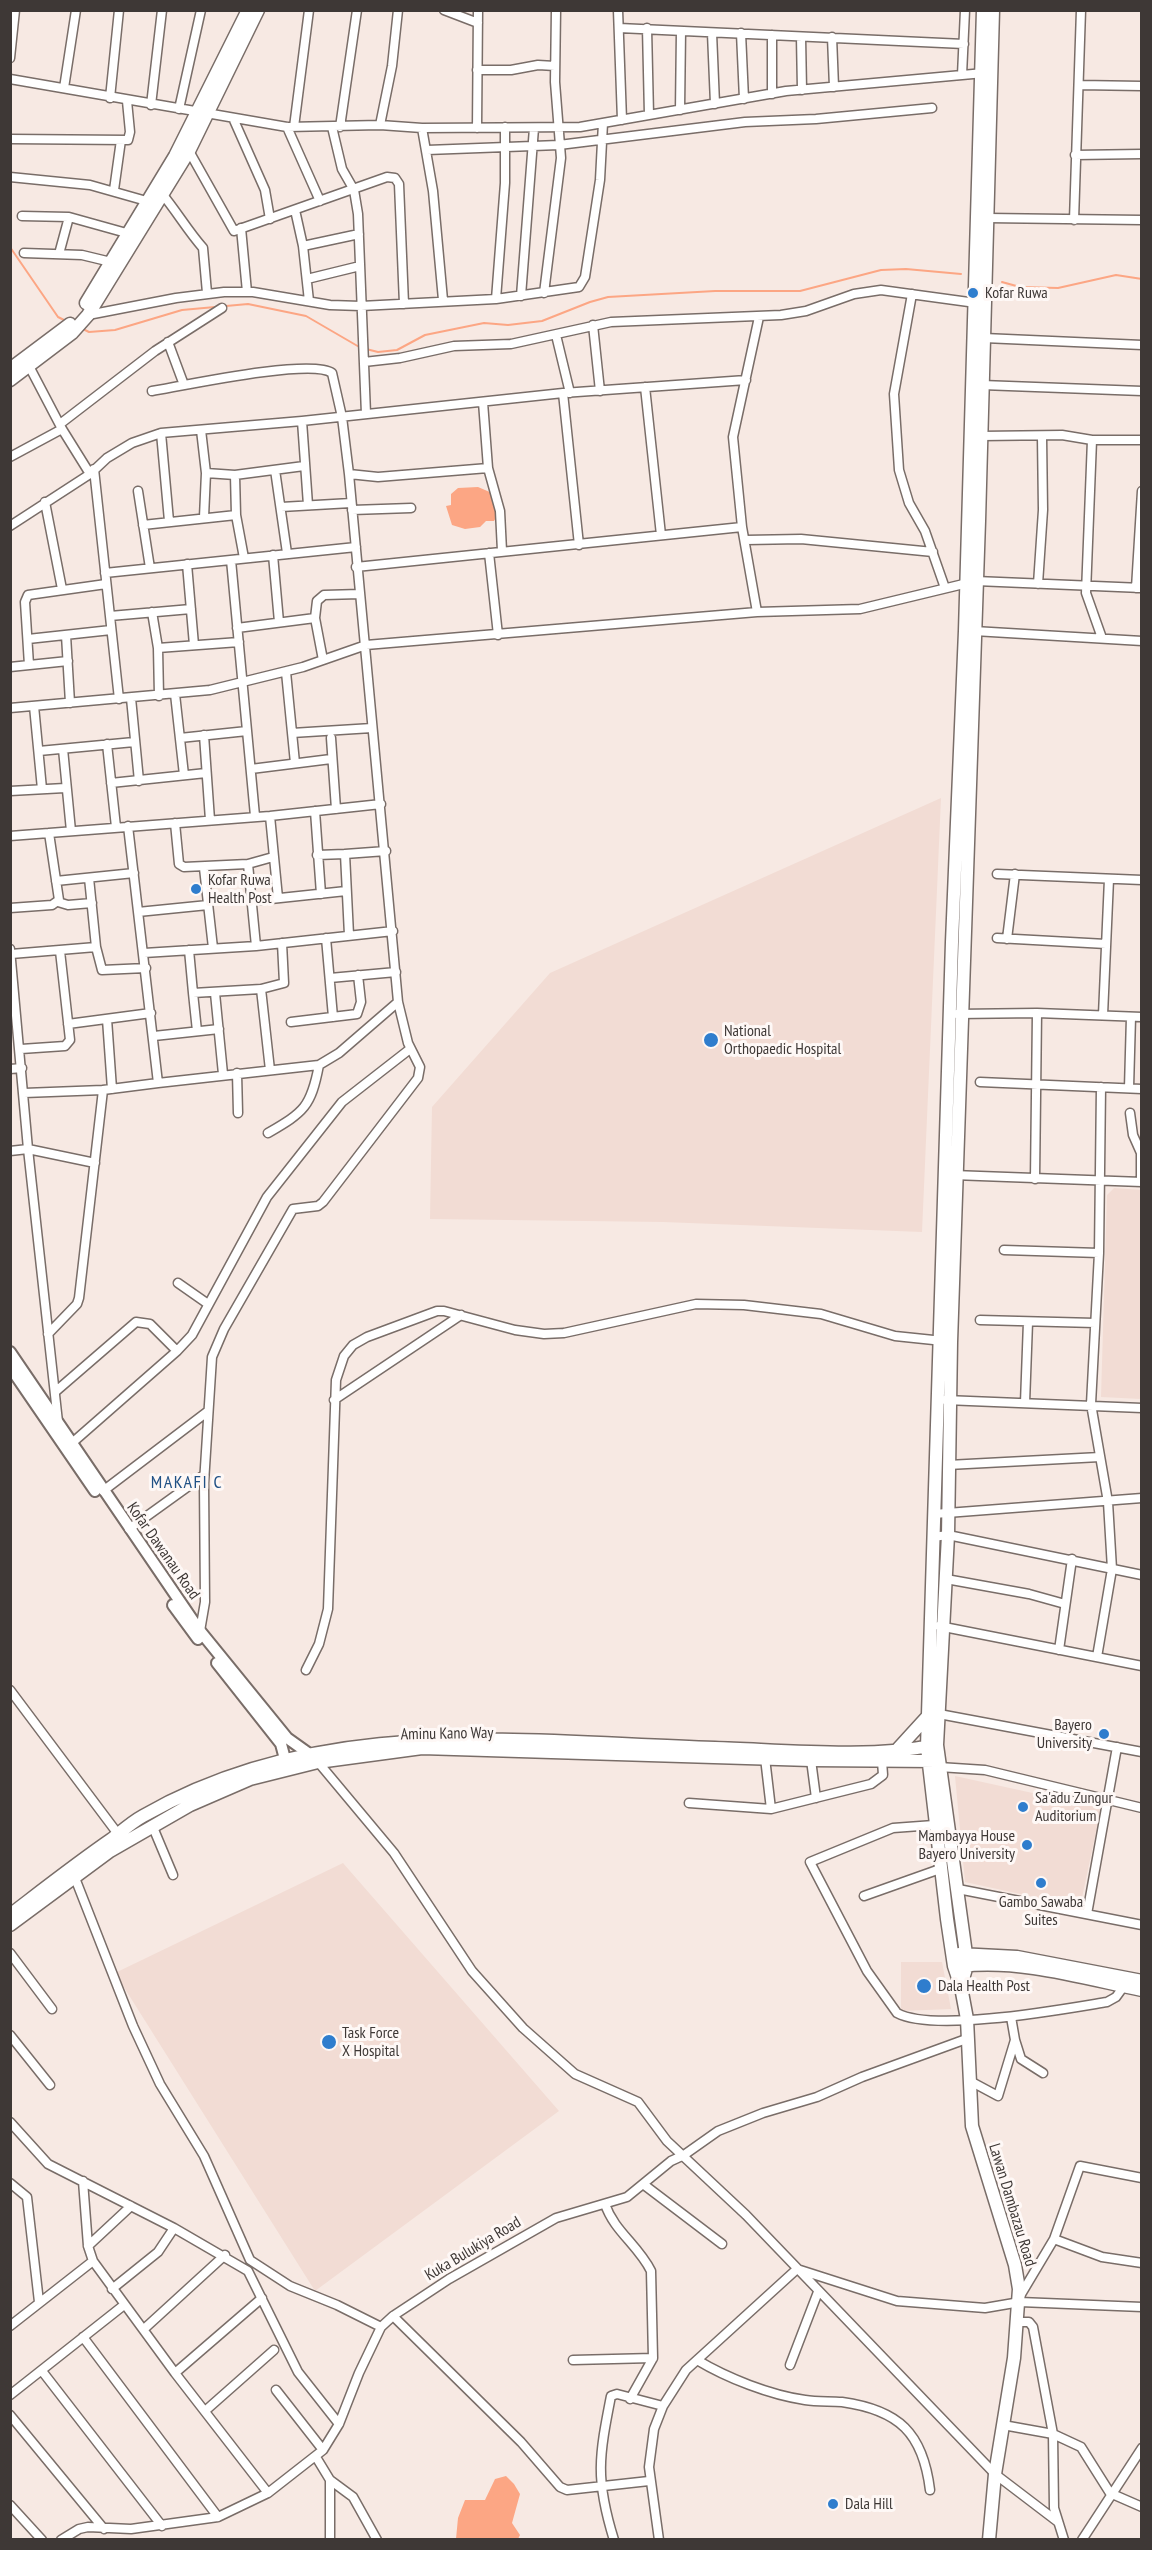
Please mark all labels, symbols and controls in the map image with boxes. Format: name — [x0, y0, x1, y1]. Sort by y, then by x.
place label: Kofar Ruwa — [985, 283, 1048, 303]
marker: Kofar Ruwa — [966, 286, 980, 300]
place label: Kofar Ruwa Health Post — [208, 870, 272, 908]
marker: Kofar Ruwa Health Post — [189, 882, 203, 896]
place label: National Orthopaedic Hospital — [724, 1021, 841, 1059]
marker: National Orthopaedic Hospital — [702, 1031, 720, 1049]
district label: MAKAFI C — [151, 1472, 223, 1494]
street label: Kofar Dawanau Road — [122, 1499, 204, 1603]
place label: Bayero University — [1037, 1715, 1092, 1753]
street label: Aminu Kano Way — [400, 1724, 494, 1744]
marker: Bayero University — [1097, 1727, 1111, 1741]
place label: Sa'adu Zungur Auditorium — [1035, 1788, 1113, 1826]
marker: Sa'adu Zungur Auditorium — [1016, 1800, 1030, 1814]
place label: Mambayya House Bayero University — [918, 1826, 1015, 1864]
marker: Mambayya House Bayero University — [1020, 1838, 1034, 1852]
marker: Gambo Sawaba Suites — [1034, 1876, 1048, 1890]
place label: Gambo Sawaba Suites — [999, 1892, 1083, 1930]
place label: Dala Health Post — [938, 1976, 1030, 1996]
marker: Dala Health Post — [915, 1977, 933, 1995]
place label: Task Force X Hospital — [342, 2023, 399, 2061]
marker: Task Force X Hospital — [320, 2033, 338, 2051]
street label: Lawan Dambazau Road — [984, 2141, 1040, 2269]
street label: Kuka Bulukiya Road — [422, 2213, 524, 2285]
place label: Dala Hill — [845, 2494, 893, 2514]
marker: Dala Hill — [826, 2497, 840, 2511]

